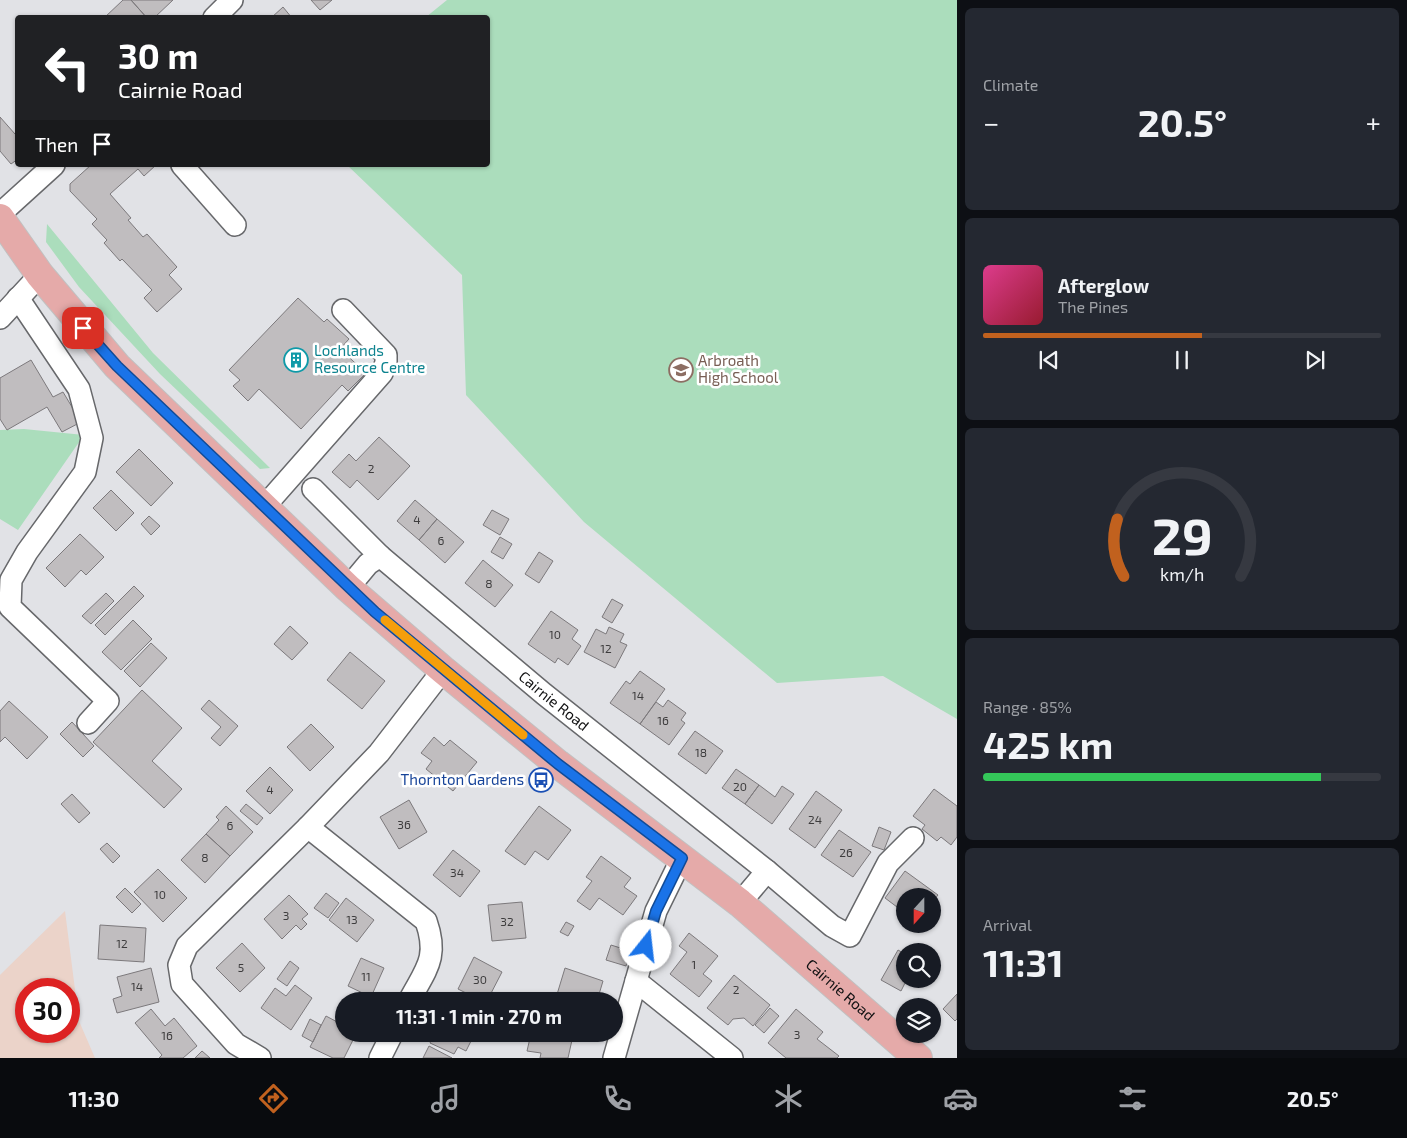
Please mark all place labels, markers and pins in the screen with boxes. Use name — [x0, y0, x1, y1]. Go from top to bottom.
pin — [62, 307, 104, 349]
place label: Lochlands Resource Centre — [314, 341, 425, 376]
building icon: Lochlands Resource Centre — [283, 347, 309, 373]
place label: Arbroath High School — [698, 351, 779, 386]
school or university icon: Arbroath High School — [668, 357, 694, 383]
bus stop icon: Thornton Gardens — [528, 767, 554, 793]
place label: Thornton Gardens — [401, 770, 524, 788]

